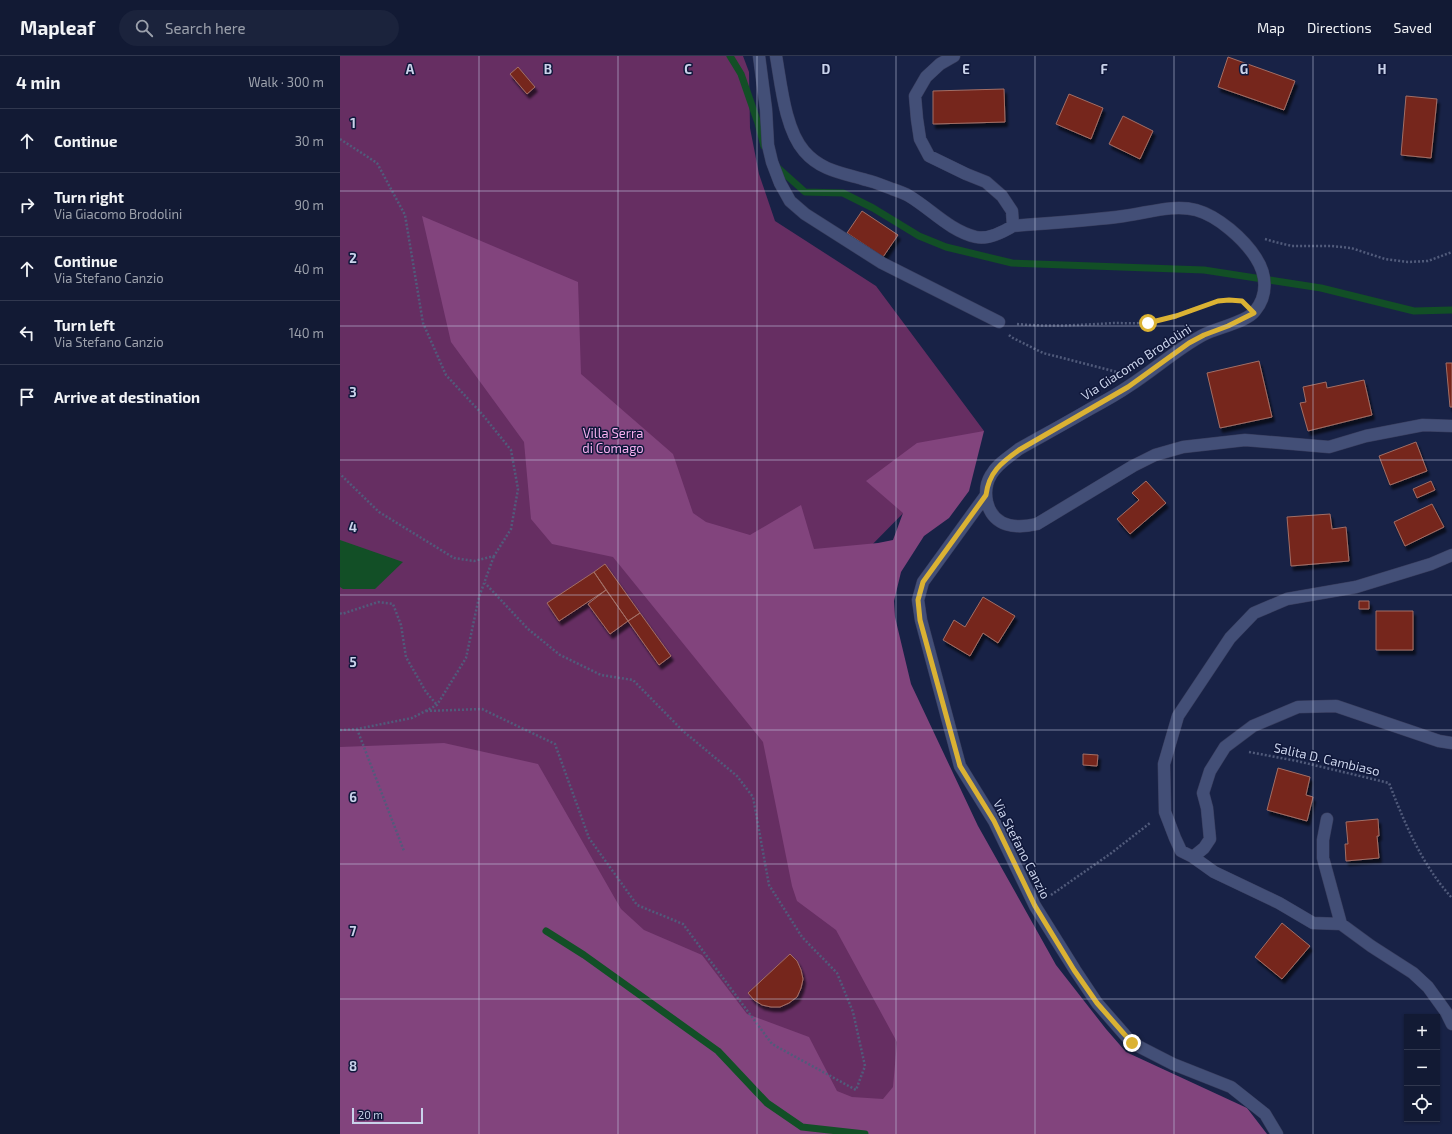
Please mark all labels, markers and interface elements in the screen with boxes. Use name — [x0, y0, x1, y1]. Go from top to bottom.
search box — [119, 10, 399, 46]
text: Mapleaf — [20, 16, 95, 39]
icon: search — [133, 17, 155, 39]
text: Search here — [165, 19, 246, 37]
text: Map — [1257, 19, 1285, 36]
text: Directions — [1307, 19, 1372, 36]
text: Saved — [1394, 19, 1432, 36]
text: A — [406, 61, 415, 77]
text: B — [544, 61, 552, 77]
text: C — [684, 61, 692, 77]
text: D — [822, 61, 831, 77]
text: E — [962, 61, 970, 77]
text: F — [1100, 61, 1108, 77]
text: G — [1240, 61, 1248, 77]
text: H — [1378, 61, 1387, 77]
text: 4 min — [16, 72, 60, 92]
text: Walk · 300 m — [248, 74, 324, 90]
text: 1 — [350, 115, 356, 131]
icon: ahead — [16, 130, 38, 152]
text: Continue — [54, 132, 117, 150]
text: 30 m — [295, 133, 324, 149]
text: Turn right — [54, 188, 124, 206]
icon: right — [16, 194, 38, 216]
text: 90 m — [294, 197, 324, 213]
text: Via Giacomo Brodolini — [54, 206, 182, 222]
text: 2 — [349, 250, 357, 266]
text: Continue — [54, 252, 117, 270]
icon: ahead — [16, 258, 38, 280]
text: 40 m — [294, 261, 324, 277]
text: Via Stefano Canzio — [54, 270, 164, 286]
route start — [1139, 314, 1157, 332]
text: Turn left — [54, 316, 115, 334]
street label: Via Giacomo Brodolini — [1078, 320, 1194, 404]
icon: left — [16, 322, 38, 344]
text: 140 m — [289, 325, 324, 341]
text: Via Stefano Canzio — [54, 334, 164, 350]
text: 3 — [349, 384, 357, 400]
icon: arrive — [16, 386, 38, 408]
text: Arrive at destination — [54, 388, 200, 406]
park label: Villa Serra di Comago — [582, 425, 644, 456]
text: 4 — [349, 519, 357, 535]
text: 5 — [349, 654, 357, 670]
street label: Salita D. Cambiaso — [1272, 739, 1382, 779]
text: 6 — [349, 789, 357, 805]
street label: Via Stefano Canzio — [990, 797, 1054, 901]
text: 7 — [350, 923, 357, 939]
map controls — [1404, 1014, 1440, 1122]
button: + — [1404, 1014, 1440, 1050]
route end — [1123, 1034, 1141, 1052]
button: − — [1404, 1050, 1440, 1086]
text: 8 — [349, 1058, 357, 1074]
button: locate — [1404, 1086, 1440, 1122]
scale bar — [352, 1106, 423, 1125]
text: 20 m — [358, 1108, 383, 1121]

